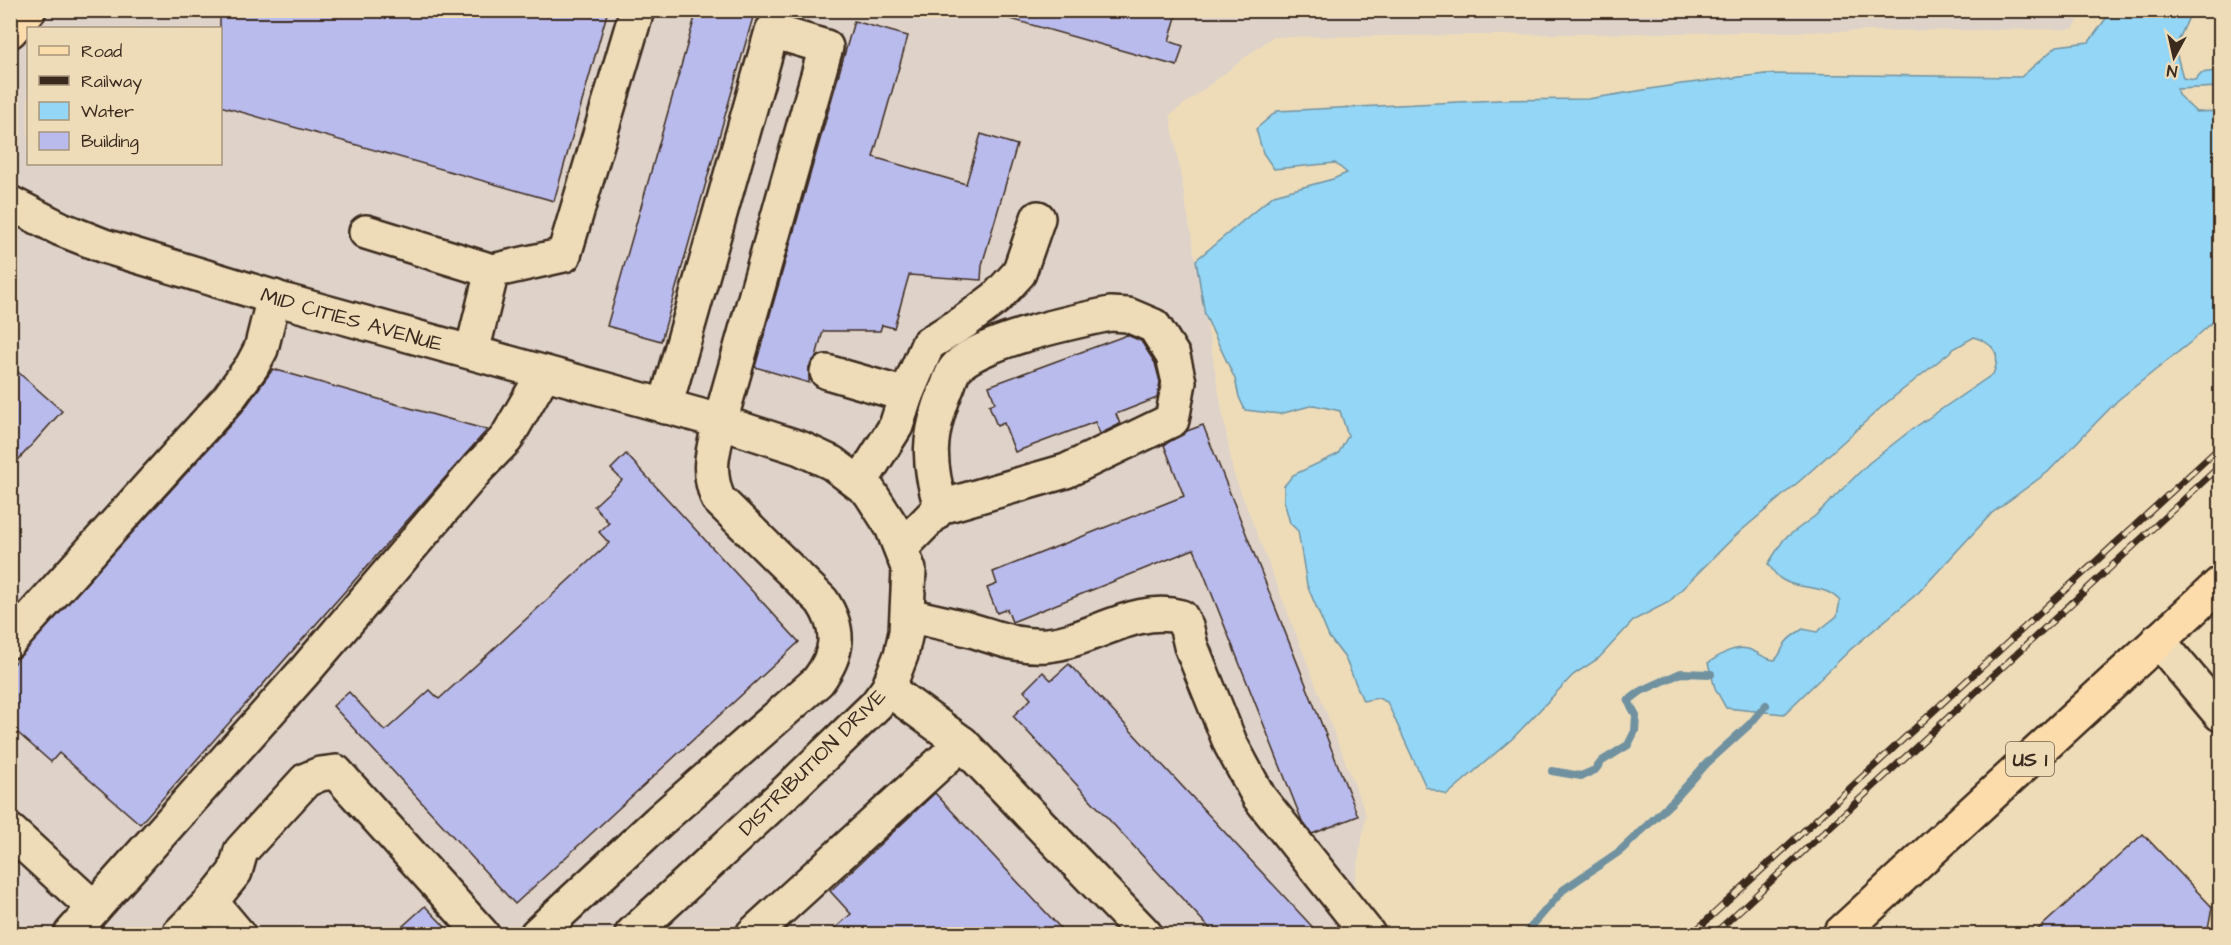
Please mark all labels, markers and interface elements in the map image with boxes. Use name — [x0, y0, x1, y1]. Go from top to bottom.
legend — [27, 27, 222, 165]
north arrow — [2144, 27, 2204, 87]
text: Road — [81, 39, 122, 64]
text: N — [2166, 59, 2179, 82]
text: Railway — [81, 69, 142, 95]
text: Water — [81, 99, 134, 124]
text: Building — [81, 129, 139, 155]
street label: MID CITIES AVENUE — [257, 280, 447, 359]
street label: DISTRIBUTION DRIVE — [732, 682, 893, 842]
road number: US 1 — [2006, 742, 2054, 776]

